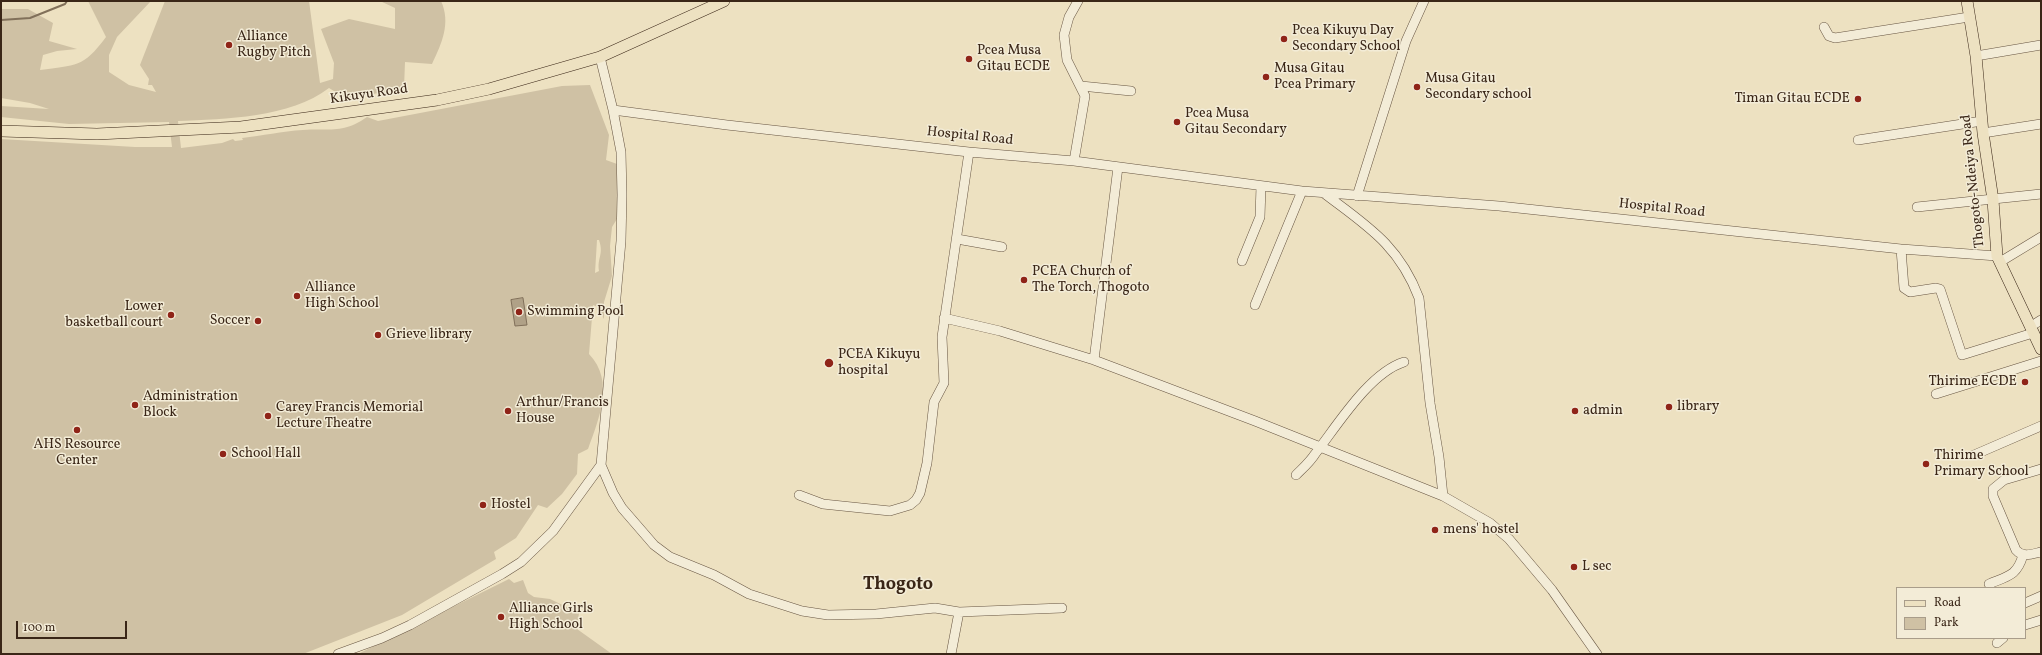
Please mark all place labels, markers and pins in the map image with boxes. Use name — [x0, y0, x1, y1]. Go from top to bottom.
place label: Pcea Kikuyu Day Secondary School — [1292, 23, 1400, 56]
place label: Alliance Rugby Pitch — [237, 29, 311, 62]
marker: Pcea Kikuyu Day Secondary School — [1279, 34, 1289, 44]
marker: Alliance Rugby Pitch — [224, 40, 234, 50]
place label: Pcea Musa Gitau ECDE — [977, 43, 1050, 76]
marker: Pcea Musa Gitau ECDE — [964, 54, 974, 64]
place label: Musa Gitau Pcea Primary — [1274, 61, 1356, 94]
place label: Musa Gitau Secondary school — [1425, 71, 1532, 104]
marker: Musa Gitau Pcea Primary — [1261, 72, 1271, 82]
marker: Musa Gitau Secondary school — [1412, 82, 1422, 92]
place label: Timan Gitau ECDE — [1735, 91, 1850, 107]
marker: Timan Gitau ECDE — [1853, 94, 1863, 104]
place label: Pcea Musa Gitau Secondary — [1185, 106, 1287, 138]
marker: Pcea Musa Gitau Secondary — [1172, 117, 1182, 127]
place label: PCEA Church of The Torch, Thogoto — [1032, 264, 1149, 296]
marker: PCEA Church of The Torch, Thogoto — [1019, 275, 1029, 285]
place label: Alliance High School — [305, 280, 379, 312]
marker: Alliance High School — [292, 291, 302, 301]
place label: Lower basketball court — [65, 299, 163, 332]
place label: Swimming Pool — [527, 304, 624, 320]
marker: Swimming Pool — [514, 307, 524, 317]
marker: Lower basketball court — [166, 310, 176, 320]
place label: Soccer — [210, 313, 250, 329]
marker: Soccer — [253, 316, 263, 326]
place label: Grieve library — [386, 327, 472, 343]
marker: Grieve library — [373, 330, 383, 340]
place label: PCEA Kikuyu hospital — [838, 347, 920, 380]
marker: PCEA Kikuyu hospital — [823, 357, 835, 369]
place label: Thirime ECDE — [1928, 374, 2017, 390]
marker: Thirime ECDE — [2020, 377, 2030, 387]
place label: Administration Block — [143, 389, 238, 422]
place label: Arthur/Francis House — [516, 395, 609, 428]
place label: library — [1677, 399, 1719, 415]
marker: Administration Block — [130, 400, 140, 410]
place label: Carey Francis Memorial Lecture Theatre — [276, 400, 423, 432]
marker: library — [1664, 402, 1674, 412]
place label: admin — [1583, 403, 1623, 419]
marker: Arthur/Francis House — [503, 406, 513, 416]
marker: admin — [1570, 406, 1580, 416]
marker: Carey Francis Memorial Lecture Theatre — [263, 411, 273, 421]
marker: AHS Resource Center — [72, 425, 82, 435]
place label: AHS Resource Center — [34, 437, 120, 470]
place label: School Hall — [231, 446, 301, 462]
place label: Thirime Primary School — [1934, 448, 2029, 480]
marker: School Hall — [218, 449, 228, 459]
marker: Thirime Primary School — [1921, 459, 1931, 469]
place label: Hostel — [491, 497, 531, 513]
marker: Hostel — [478, 500, 488, 510]
place label: mens' hostel — [1443, 522, 1519, 538]
marker: mens' hostel — [1430, 525, 1440, 535]
place label: L sec — [1582, 559, 1612, 575]
marker: L sec — [1569, 562, 1579, 572]
place label: Alliance Girls High School — [509, 601, 593, 634]
marker: Alliance Girls High School — [496, 612, 506, 622]

